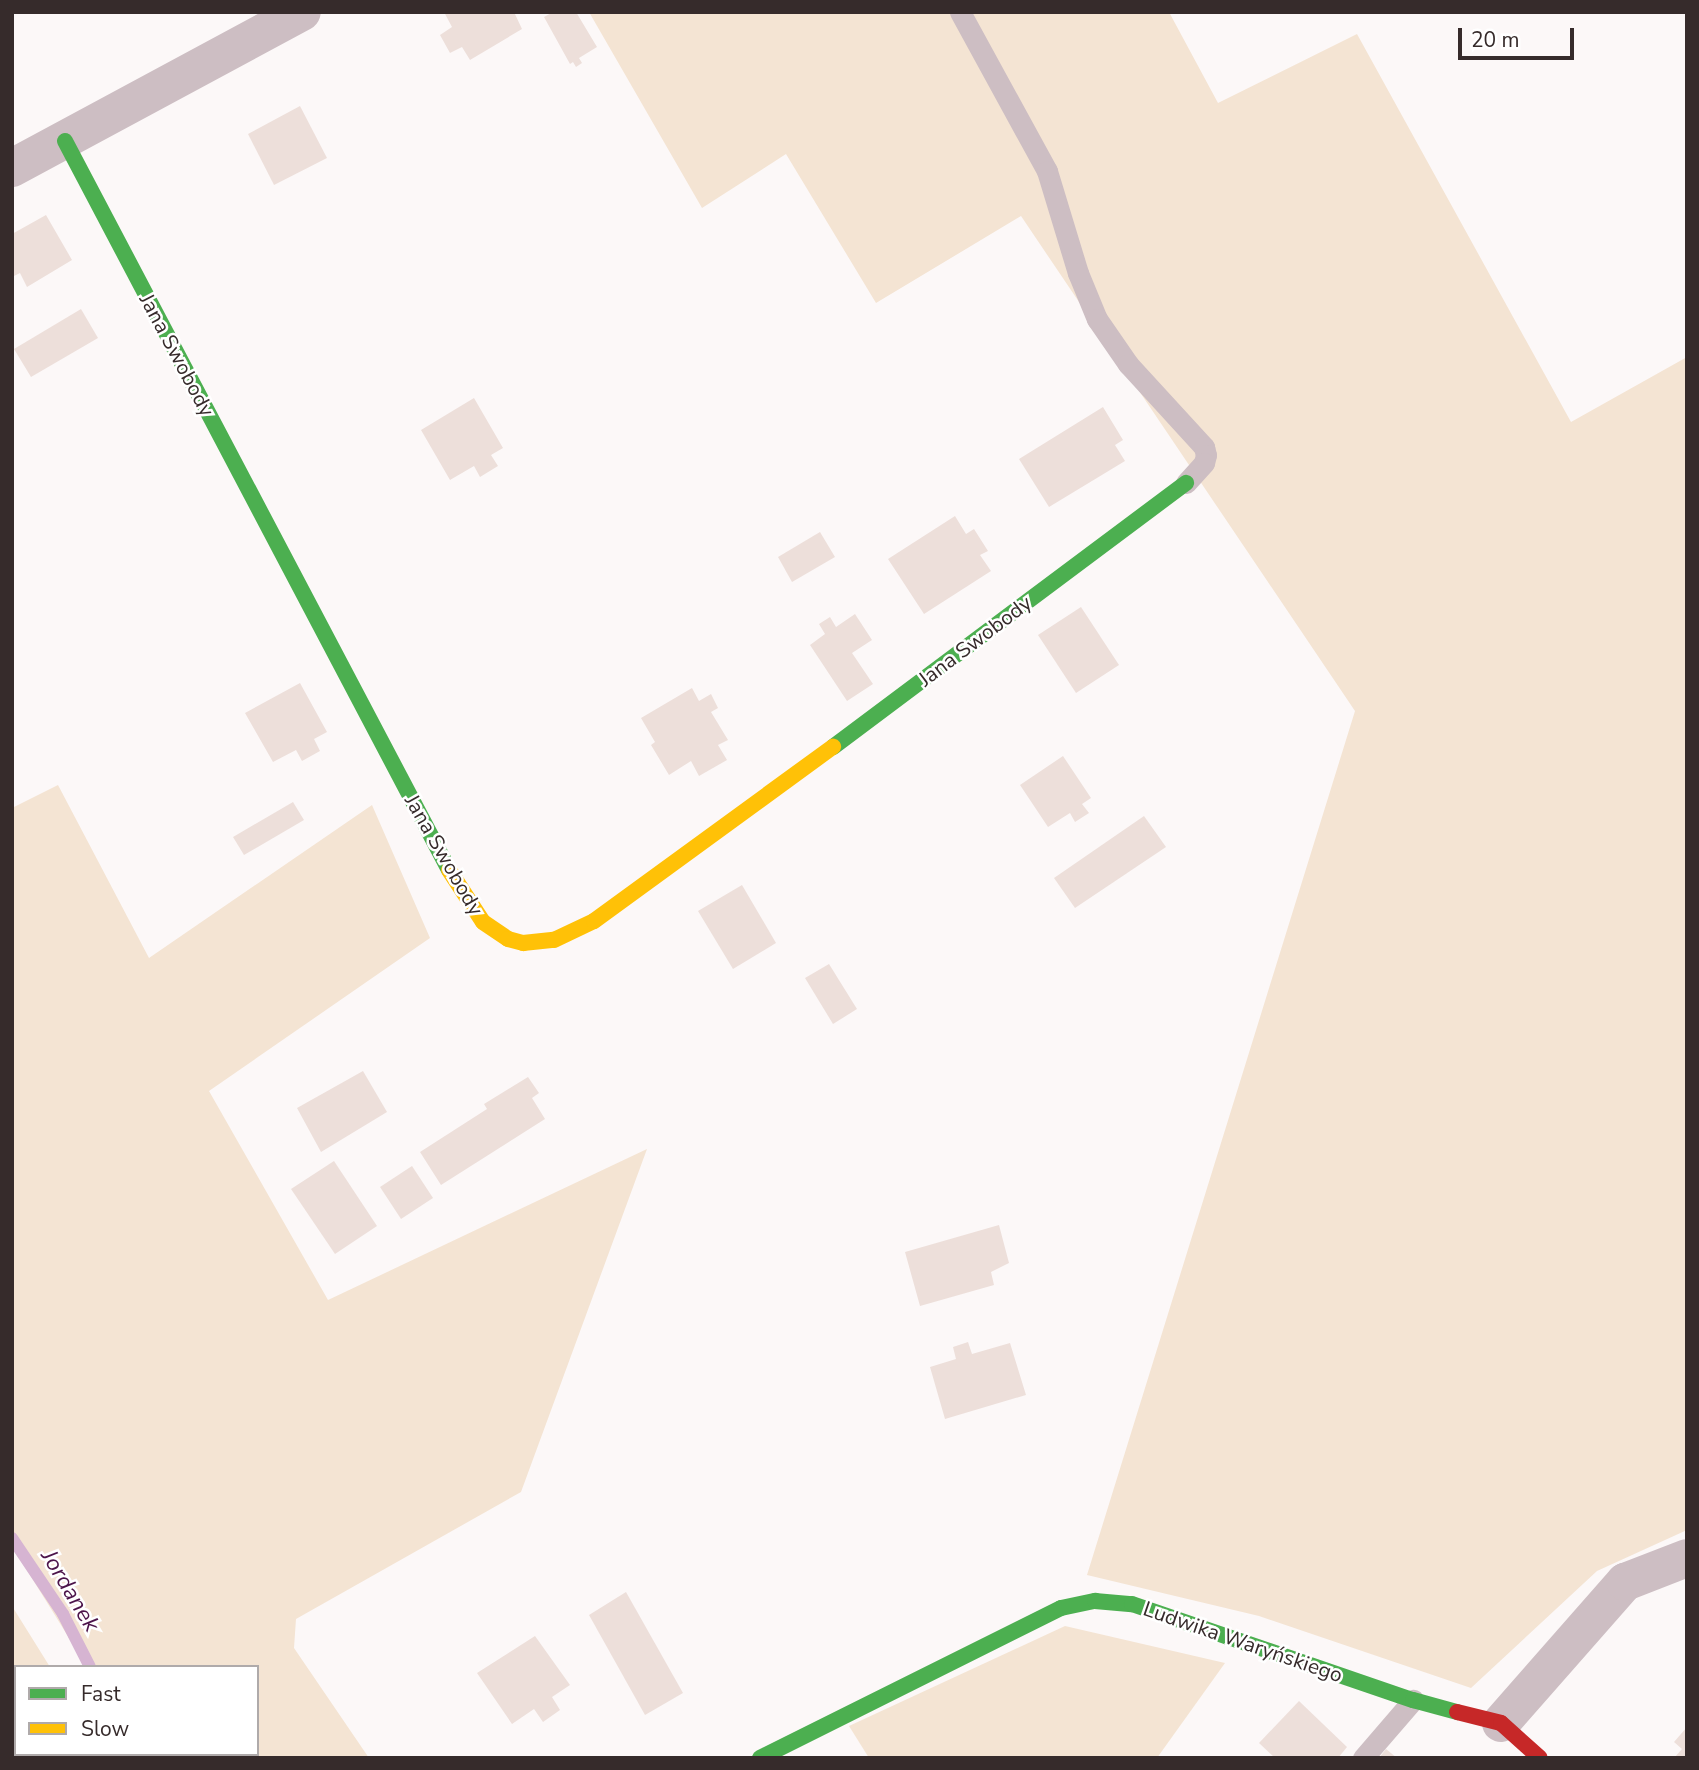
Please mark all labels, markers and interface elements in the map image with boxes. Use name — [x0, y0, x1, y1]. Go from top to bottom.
scale bar — [1461, 14, 1576, 58]
text: 20 m — [1471, 26, 1520, 54]
street label: Jana Swobody — [134, 289, 220, 421]
street label: Jana Swobody — [913, 590, 1037, 692]
street label: Jana Swobody — [399, 790, 489, 920]
water label: Jordanek — [35, 1545, 105, 1637]
street label: Ludwika Waryńskiego — [1140, 1596, 1346, 1688]
legend — [14, 1665, 259, 1756]
text: Fast — [81, 1680, 121, 1708]
text: Slow — [81, 1715, 129, 1743]

